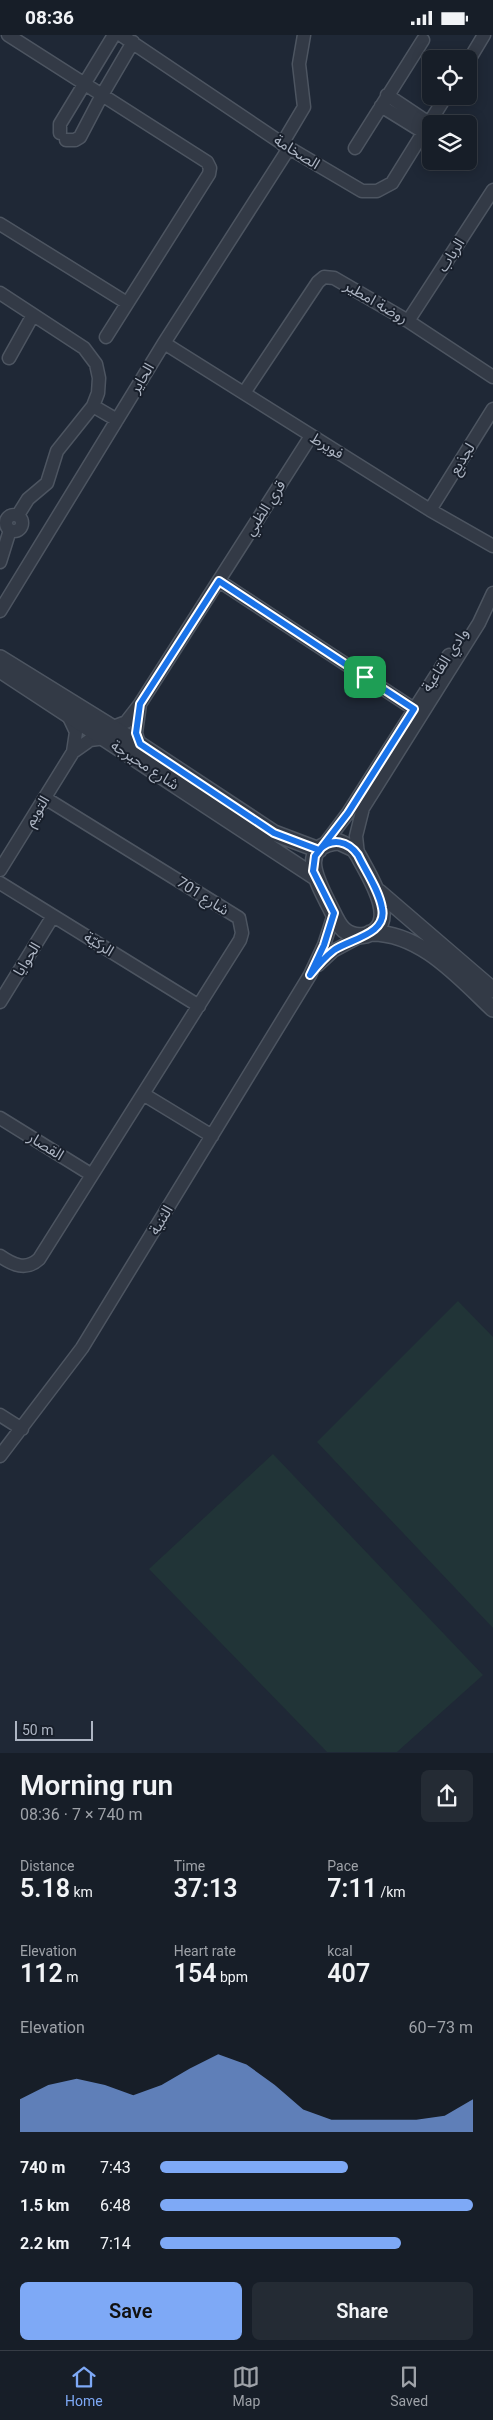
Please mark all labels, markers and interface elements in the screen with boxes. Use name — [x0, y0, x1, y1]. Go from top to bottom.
text: 08:36 — [25, 6, 74, 29]
map controls — [422, 50, 477, 170]
button: locate — [422, 50, 477, 105]
button: layers — [422, 115, 477, 170]
street label: الصخامة — [271, 131, 323, 173]
street label: الرباب — [434, 235, 468, 275]
street label: روضة امطير — [340, 276, 411, 327]
street label: الحاير — [126, 360, 158, 397]
street label: فويرط — [307, 429, 347, 463]
street label: لجذيع — [445, 440, 481, 480]
street label: قري الظبي — [241, 477, 292, 540]
street label: وادي القاعية — [418, 625, 474, 697]
pin — [344, 656, 386, 698]
icon: arrive — [351, 663, 379, 691]
street label: شارع محيرجة — [106, 736, 183, 796]
street label: التويم — [21, 792, 55, 831]
street label: شارع 701 — [172, 873, 233, 922]
street label: الركيّة — [81, 928, 117, 960]
street label: الحوايا — [10, 939, 44, 979]
street label: القصار — [24, 1128, 67, 1164]
street label: الثنية — [145, 1202, 177, 1238]
scale bar — [15, 1717, 92, 1741]
text: 50 m — [22, 1722, 54, 1738]
text: Morning run — [20, 1769, 173, 1802]
button: share — [421, 1770, 473, 1822]
text: 08:36 · 7 × 740 m — [20, 1805, 142, 1824]
text: Distance — [20, 1858, 75, 1874]
text: Time — [174, 1858, 205, 1874]
text: Pace — [327, 1858, 358, 1874]
text: 5.18 — [20, 1874, 70, 1903]
text: 37:13 — [174, 1874, 238, 1903]
text: 7:11 — [327, 1874, 377, 1903]
text: km — [70, 1884, 93, 1900]
text: /km — [377, 1884, 406, 1900]
text: Elevation — [20, 1943, 77, 1959]
text: Heart rate — [174, 1943, 236, 1959]
text: kcal — [327, 1943, 353, 1959]
text: 112 — [20, 1959, 63, 1988]
text: 154 — [174, 1959, 217, 1988]
text: 407 — [327, 1959, 370, 1988]
text: m — [63, 1969, 79, 1985]
text: bpm — [217, 1969, 248, 1985]
text: Elevation — [20, 2018, 85, 2037]
text: 60–73 m — [409, 2018, 473, 2037]
text: 740 m — [20, 2158, 65, 2177]
text: 7:43 — [100, 2158, 131, 2177]
text: 1.5 km — [20, 2196, 69, 2215]
text: 6:48 — [100, 2196, 131, 2215]
text: 2.2 km — [20, 2234, 69, 2253]
text: 7:14 — [100, 2234, 131, 2253]
button: Save — [20, 2282, 242, 2340]
button: Share — [252, 2282, 473, 2340]
tab: Home — [65, 2363, 103, 2409]
tab: Map — [232, 2363, 260, 2409]
tab: Saved — [390, 2363, 428, 2409]

